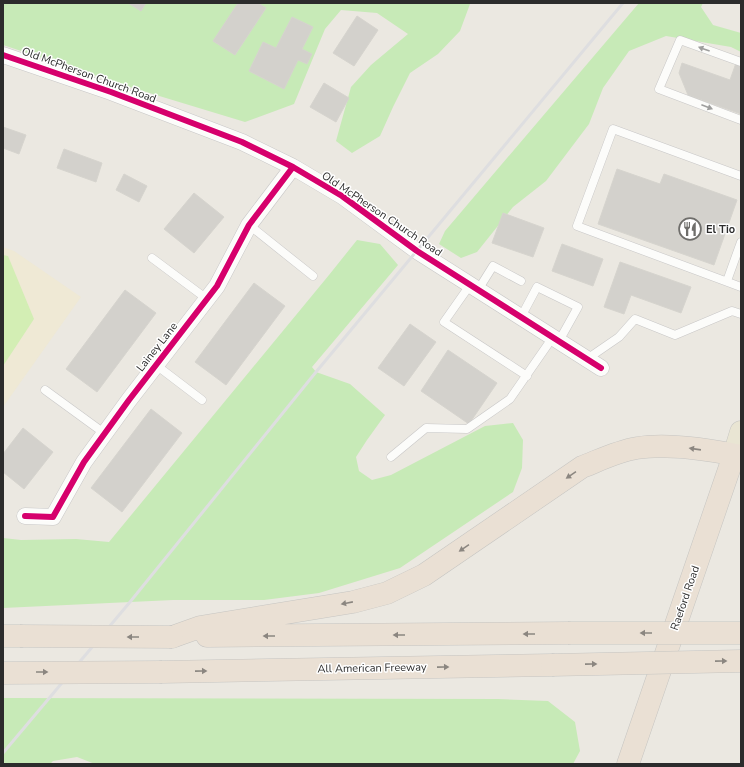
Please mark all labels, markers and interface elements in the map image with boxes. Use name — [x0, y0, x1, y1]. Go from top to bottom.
street label: Old McPherson Church Road — [20, 44, 158, 106]
one-way arrow — [698, 45, 710, 51]
one-way arrow — [701, 104, 713, 110]
street label: Old McPherson Church Road — [319, 168, 445, 260]
restaurant icon: El Tio — [677, 216, 703, 242]
place label: El Tio — [706, 222, 735, 237]
street label: Lainey Lane — [133, 319, 181, 375]
one-way arrow — [689, 446, 701, 452]
one-way arrow — [566, 471, 576, 479]
one-way arrow — [458, 544, 469, 552]
street label: Raeford Road — [667, 564, 703, 632]
one-way arrow — [341, 600, 353, 606]
one-way arrow — [639, 630, 652, 636]
one-way arrow — [522, 631, 535, 637]
one-way arrow — [392, 632, 405, 638]
one-way arrow — [262, 633, 275, 639]
one-way arrow — [126, 634, 139, 640]
one-way arrow — [715, 658, 727, 665]
street label: All American Freeway — [317, 660, 427, 676]
one-way arrow — [585, 661, 598, 667]
one-way arrow — [437, 664, 450, 670]
one-way arrow — [195, 668, 208, 674]
one-way arrow — [36, 669, 48, 676]

